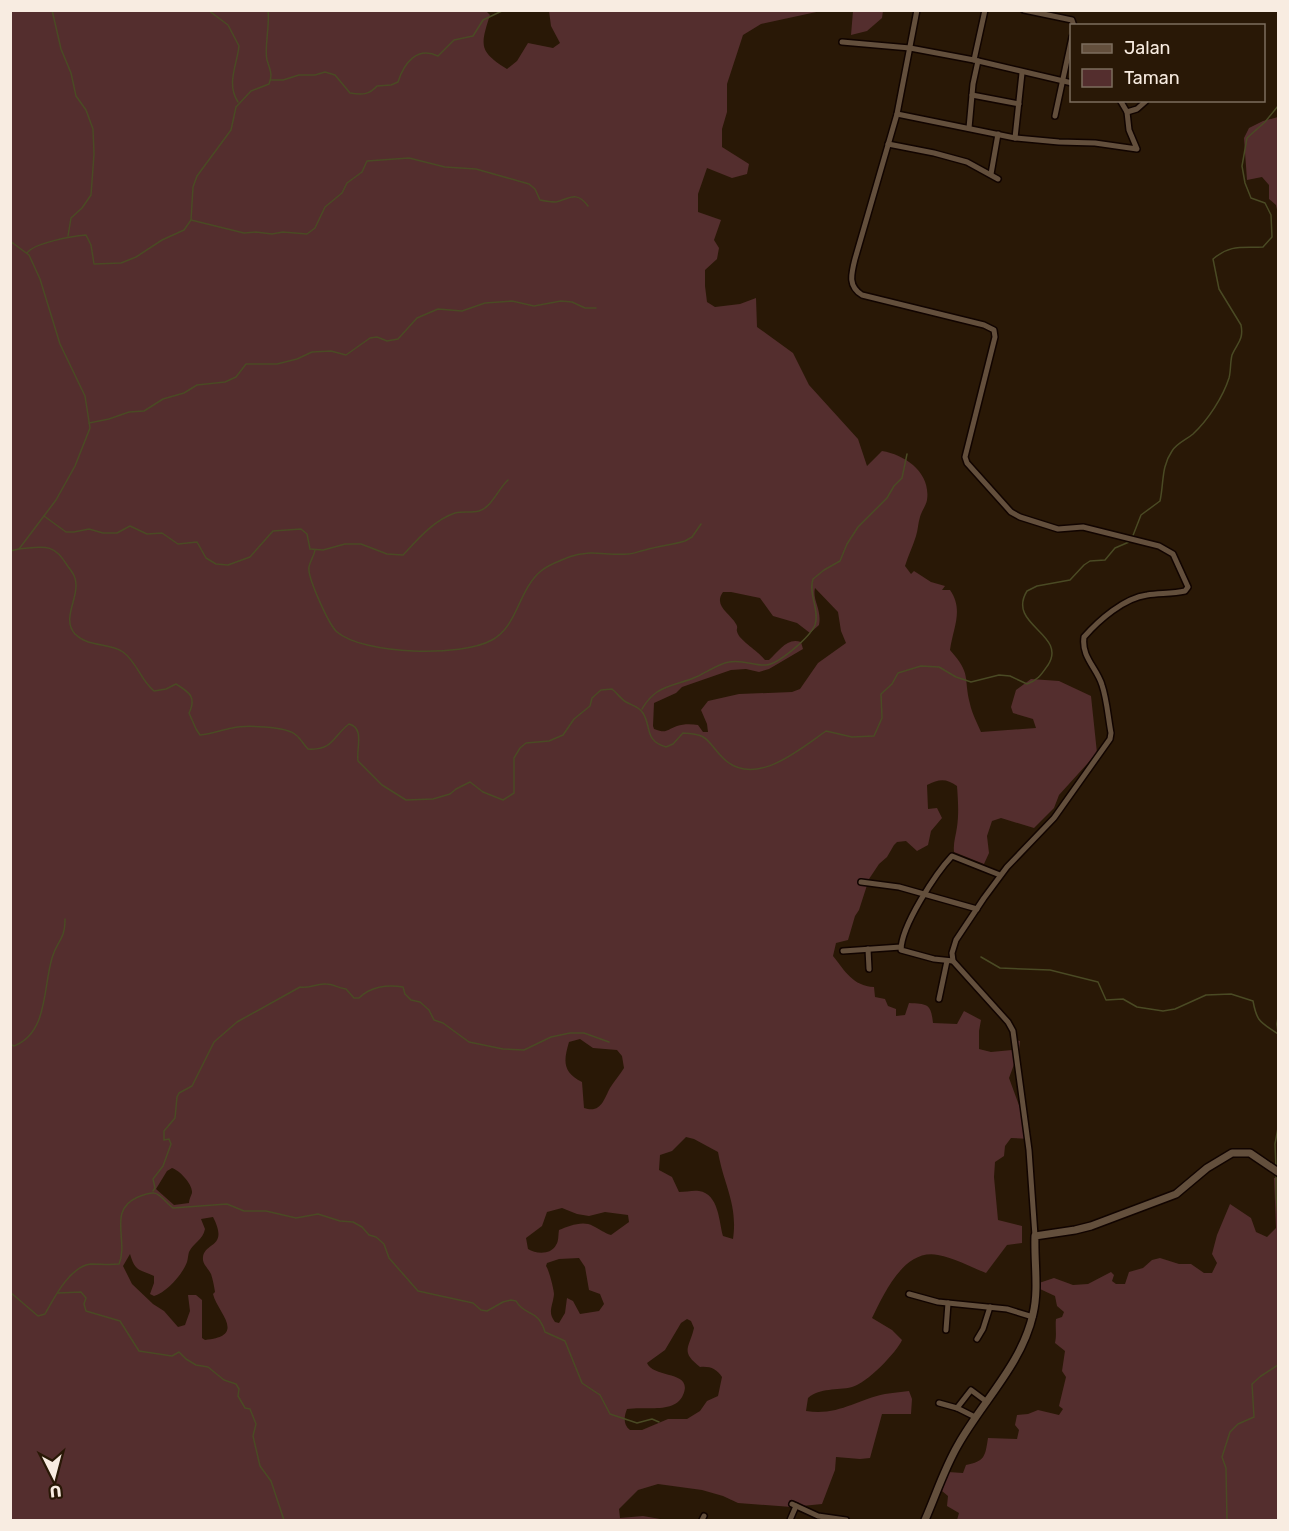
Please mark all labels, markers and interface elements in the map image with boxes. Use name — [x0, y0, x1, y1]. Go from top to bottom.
legend — [1070, 24, 1265, 102]
text: Jalan — [1124, 37, 1171, 59]
text: Taman — [1124, 67, 1180, 89]
north arrow — [24, 1447, 84, 1507]
text: U — [49, 1481, 62, 1501]

